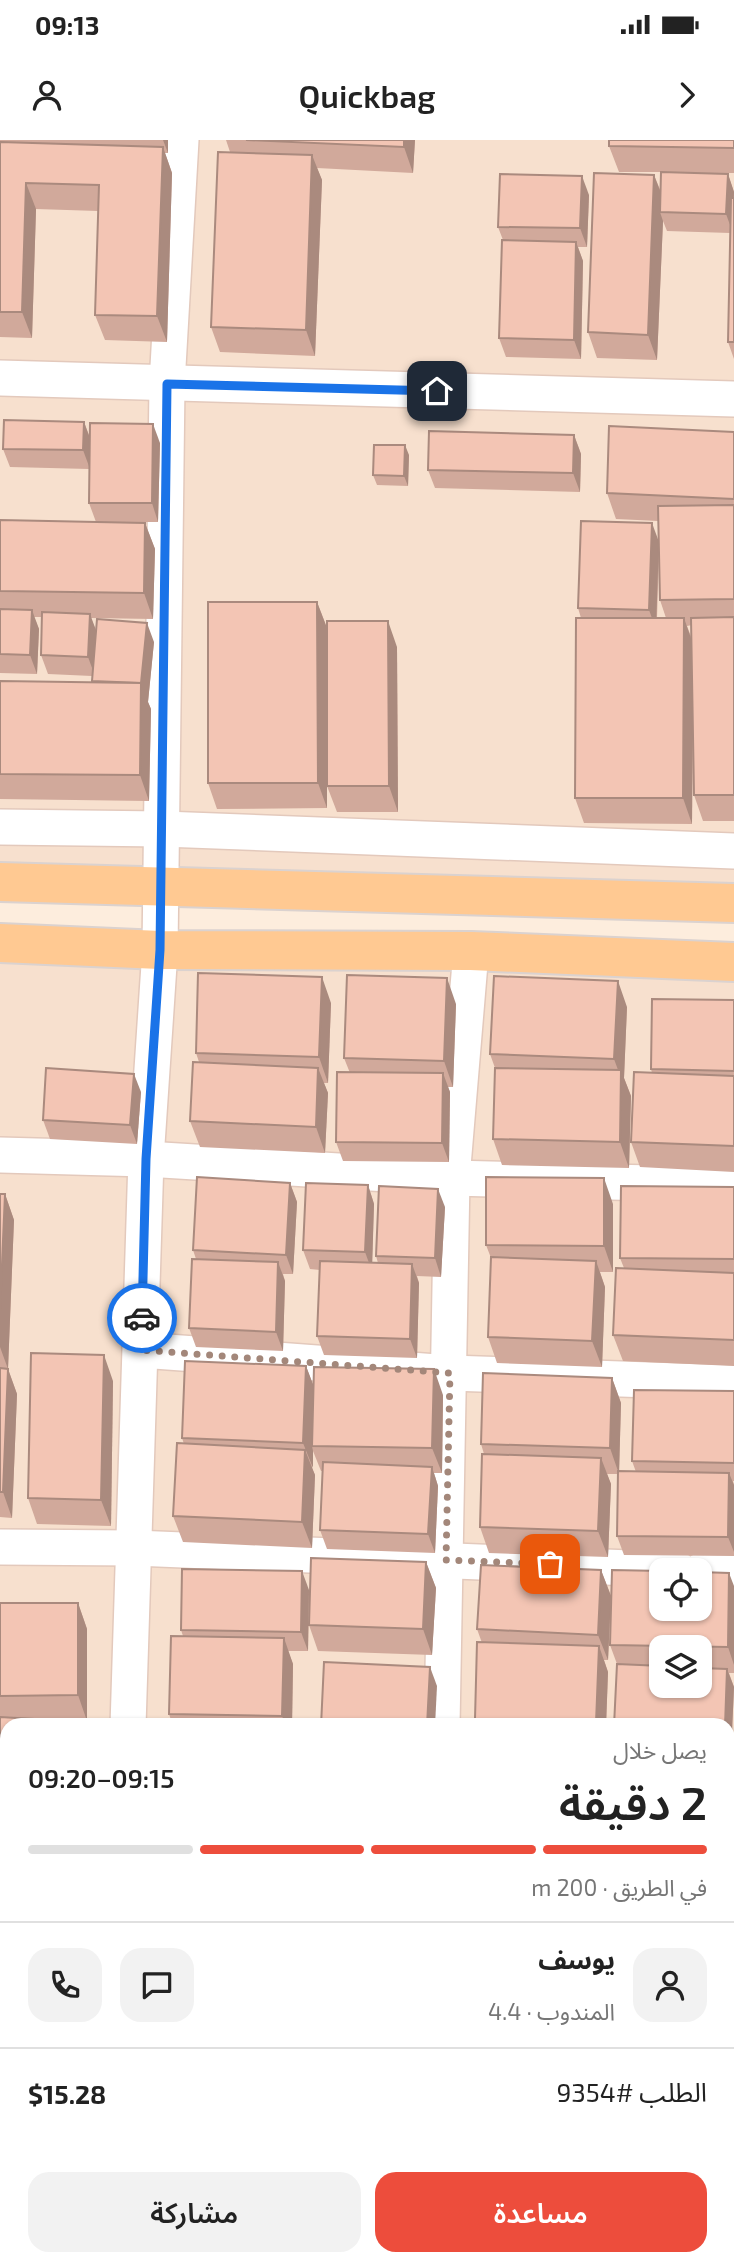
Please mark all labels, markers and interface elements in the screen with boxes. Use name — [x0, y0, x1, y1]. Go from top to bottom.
text: 09:13 — [35, 9, 99, 40]
icon: person — [28, 76, 66, 114]
text: Quickbag — [299, 76, 436, 114]
icon: forward — [668, 76, 706, 114]
pin — [407, 361, 467, 421]
icon: home — [418, 372, 456, 410]
courier — [107, 1283, 177, 1353]
icon: car — [123, 1299, 161, 1337]
pin — [520, 1534, 580, 1594]
icon: bag — [531, 1545, 569, 1583]
map controls — [649, 1558, 712, 1698]
button: locate — [649, 1558, 712, 1621]
button: layers — [649, 1635, 712, 1698]
text: يصل خلال — [613, 1736, 707, 1764]
text: 09:15–09:20 — [28, 1762, 174, 1793]
text: 2 دقيقة — [559, 1774, 707, 1829]
text: في الطريق · 200 m — [531, 1873, 707, 1901]
text: يوسف — [538, 1943, 615, 1974]
button: phone — [28, 1948, 102, 2022]
button: chat — [120, 1948, 194, 2022]
button: person — [633, 1948, 707, 2022]
text: المندوب · 4.4 — [488, 1997, 615, 2025]
text: الطلب #9354 — [557, 2076, 707, 2107]
text: $15.28 — [28, 2078, 106, 2109]
button: مشاركة — [28, 2172, 361, 2252]
button: مساعدة — [375, 2172, 707, 2252]

